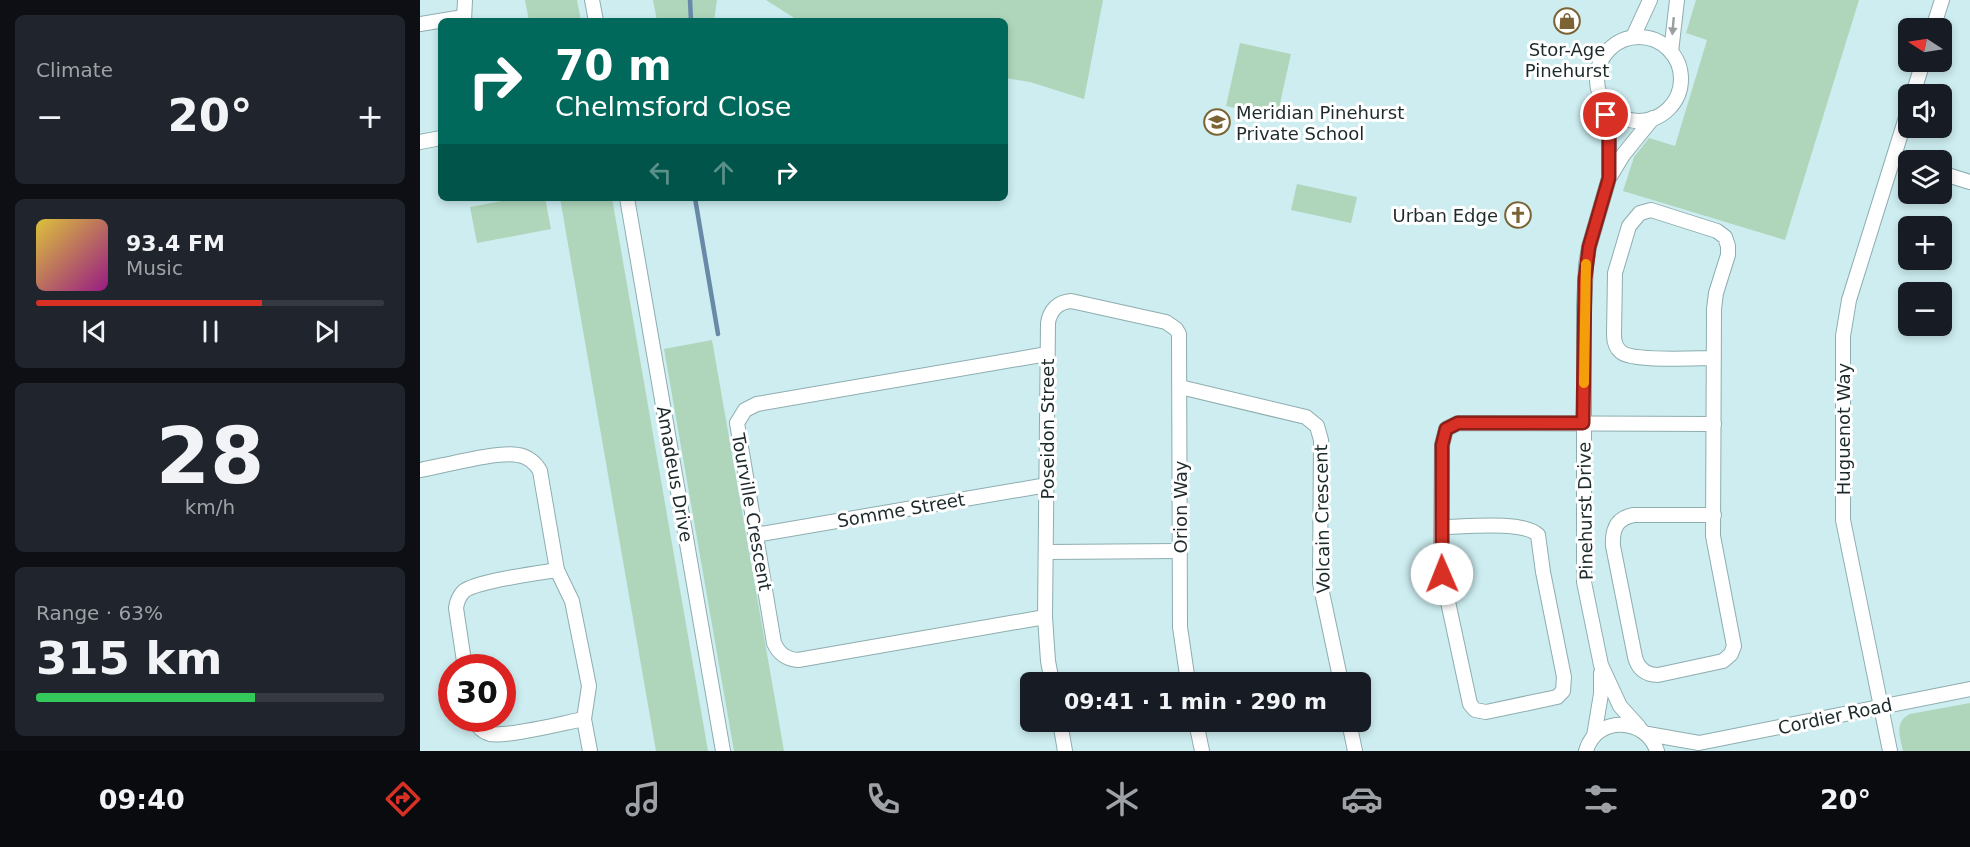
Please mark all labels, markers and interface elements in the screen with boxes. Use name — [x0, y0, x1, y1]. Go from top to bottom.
shop icon: Stor-Age Pinehurst — [1552, 6, 1582, 36]
one-way arrow — [1668, 16, 1678, 35]
north arrow — [1898, 18, 1952, 72]
map controls — [1898, 18, 1952, 336]
place label: Stor-Age Pinehurst — [1525, 39, 1609, 81]
text: 70 m — [555, 41, 672, 90]
icon: right — [456, 42, 534, 120]
text: Climate — [36, 58, 113, 82]
button: sound — [1898, 84, 1952, 138]
text: 20° — [167, 89, 253, 142]
pin — [1580, 89, 1631, 140]
text: Chelmsford Close — [555, 91, 791, 122]
text: − — [36, 97, 64, 136]
text: + — [356, 97, 384, 136]
icon: arrive — [1589, 98, 1622, 131]
place label: Meridian Pinehurst Private School — [1236, 102, 1404, 144]
school or university icon: Meridian Pinehurst Private School — [1202, 107, 1232, 137]
button: layers — [1898, 150, 1952, 204]
icon: left — [644, 156, 677, 189]
icon: ahead — [707, 156, 740, 189]
icon: right — [770, 156, 803, 189]
church icon: Urban Edge — [1503, 200, 1533, 230]
place label: Urban Edge — [1393, 205, 1498, 226]
button: + — [1898, 216, 1952, 270]
text: 93.4 FM — [126, 231, 225, 256]
text: Music — [126, 256, 183, 280]
button: − — [1898, 282, 1952, 336]
icon: previous — [78, 315, 111, 348]
icon: pause — [194, 315, 227, 348]
icon: next — [310, 315, 343, 348]
street label: Poseidon Street — [1037, 359, 1058, 499]
street label: Huguenot Way — [1833, 362, 1854, 495]
street label: Amadeus Drive — [653, 404, 697, 544]
text: 28 — [156, 411, 264, 501]
street label: Tourville Crescent — [728, 431, 776, 592]
street label: Pinehurst Drive — [1573, 442, 1597, 580]
street label: Volcain Crescent — [1310, 444, 1334, 594]
street label: Orion Way — [1170, 460, 1191, 554]
street label: Somme Street — [836, 488, 966, 532]
text: km/h — [185, 495, 235, 519]
position arrow — [1410, 542, 1474, 606]
text: Range · 63% — [36, 601, 163, 625]
text: 315 km — [36, 632, 222, 685]
speed limit sign: 30 — [438, 654, 516, 732]
text: 09:41 · 1 min · 290 m — [1064, 689, 1327, 714]
street label: Cordier Road — [1776, 694, 1894, 738]
icon: directions — [382, 778, 424, 820]
icon: music — [622, 778, 664, 820]
icon: phone — [862, 778, 904, 820]
icon: climate — [1101, 778, 1143, 820]
icon: car — [1341, 778, 1383, 820]
icon: filters — [1580, 778, 1622, 820]
text: 09:40 — [99, 784, 185, 815]
text: 20° — [1820, 784, 1871, 815]

